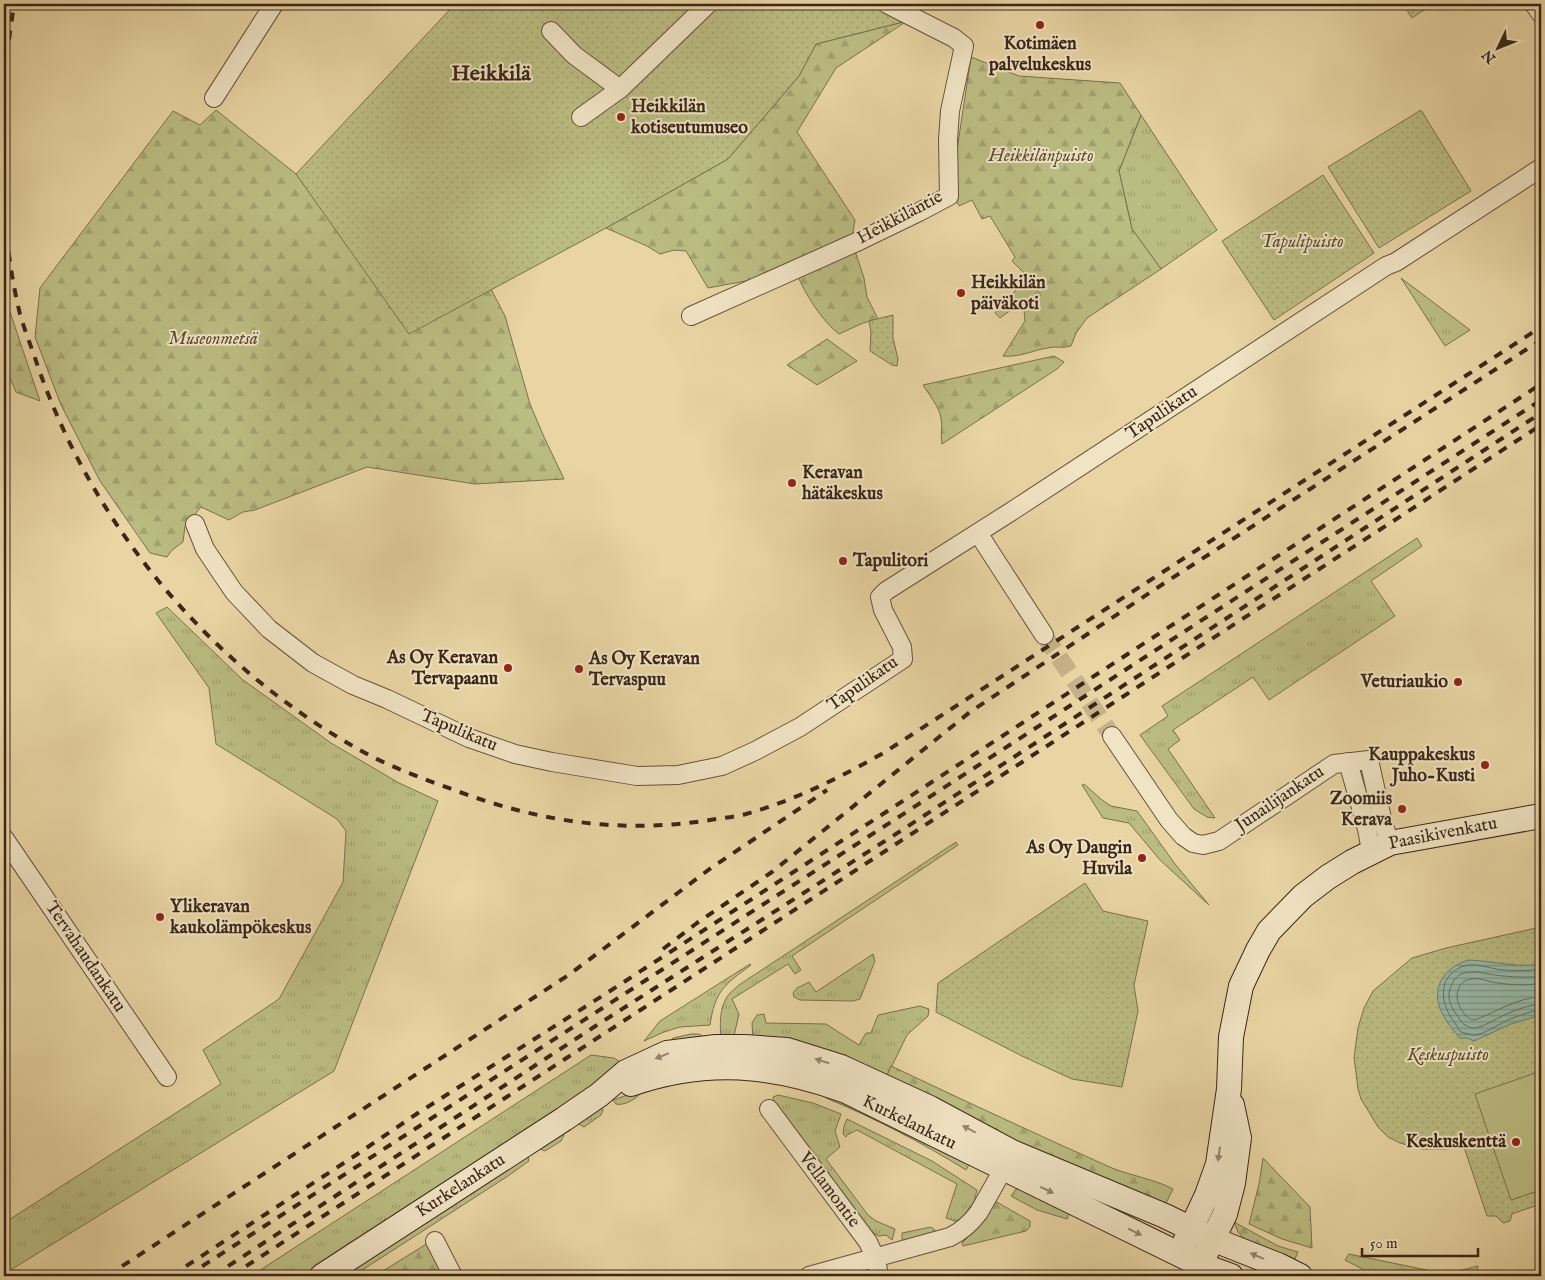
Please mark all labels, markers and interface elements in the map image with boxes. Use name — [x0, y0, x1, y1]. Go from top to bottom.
marker: Kotimäen palvelukeskus — [1034, 19, 1046, 31]
north arrow — [1472, 22, 1522, 72]
place label: Kotimäen palvelukeskus — [988, 33, 1092, 77]
text: N — [1479, 46, 1501, 67]
district label: Heikkilä — [451, 60, 531, 88]
place label: Heikkilän kotiseutumuseo — [630, 96, 748, 140]
marker: Heikkilän kotiseutumuseo — [615, 111, 627, 123]
park label: Heikkilänpuisto — [988, 145, 1093, 168]
street label: Heikkiläntie — [853, 186, 947, 250]
park label: Tapulipuisto — [1260, 231, 1344, 254]
place label: Heikkilän päiväkoti — [970, 272, 1046, 316]
marker: Heikkilän päiväkoti — [955, 287, 967, 299]
park label: Museonmetsä — [168, 328, 259, 351]
street label: Tapulikatu — [1122, 381, 1202, 445]
place label: Keravan hätäkeskus — [801, 462, 883, 506]
marker: Keravan hätäkeskus — [786, 477, 798, 489]
place label: Tapulitori — [852, 550, 929, 573]
marker: Tapulitori — [837, 555, 849, 567]
place label: As Oy Keravan Tervapaanu — [386, 647, 499, 691]
place label: As Oy Keravan Tervaspuu — [588, 648, 700, 692]
street label: Tapulikatu — [823, 651, 903, 717]
marker: As Oy Keravan Tervapaanu — [502, 662, 514, 674]
marker: As Oy Keravan Tervaspuu — [573, 663, 585, 675]
place label: Veturiaukio — [1360, 671, 1448, 694]
marker: Veturiaukio — [1452, 676, 1464, 688]
street label: Tapulikatu — [417, 705, 501, 757]
place label: Kauppakeskus Juho-Kusti — [1368, 744, 1476, 788]
marker: Kauppakeskus Juho-Kusti — [1479, 759, 1491, 771]
street label: Junailijankatu — [1229, 761, 1329, 838]
place label: Zoomiis Kerava — [1330, 788, 1393, 832]
marker: Zoomiis Kerava — [1396, 803, 1408, 815]
street label: Paasikivenkatu — [1387, 812, 1499, 856]
place label: As Oy Daugin Huvila — [1025, 837, 1133, 881]
marker: As Oy Daugin Huvila — [1136, 852, 1148, 864]
place label: Ylikeravan kaukolämpökeskus — [169, 896, 312, 940]
street label: Tervahaudankatu — [39, 897, 131, 1017]
marker: Ylikeravan kaukolämpökeskus — [154, 911, 166, 923]
park label: Keskuspuisto — [1406, 1044, 1489, 1067]
one-way arrow — [654, 1052, 669, 1060]
one-way arrow — [814, 1056, 829, 1064]
street label: Kurkelankatu — [858, 1090, 960, 1156]
one-way arrow — [962, 1125, 977, 1133]
place label: Keskuskenttä — [1406, 1131, 1507, 1154]
marker: Keskuskenttä — [1510, 1136, 1522, 1148]
one-way arrow — [1215, 1146, 1223, 1162]
street label: Vellamontie — [792, 1147, 865, 1232]
street label: Kurkelankatu — [412, 1149, 510, 1223]
one-way arrow — [1040, 1186, 1054, 1194]
scale bar — [1362, 1225, 1479, 1257]
one-way arrow — [1127, 1228, 1142, 1237]
text: 50 m — [1370, 1234, 1398, 1253]
one-way arrow — [1250, 1252, 1264, 1260]

